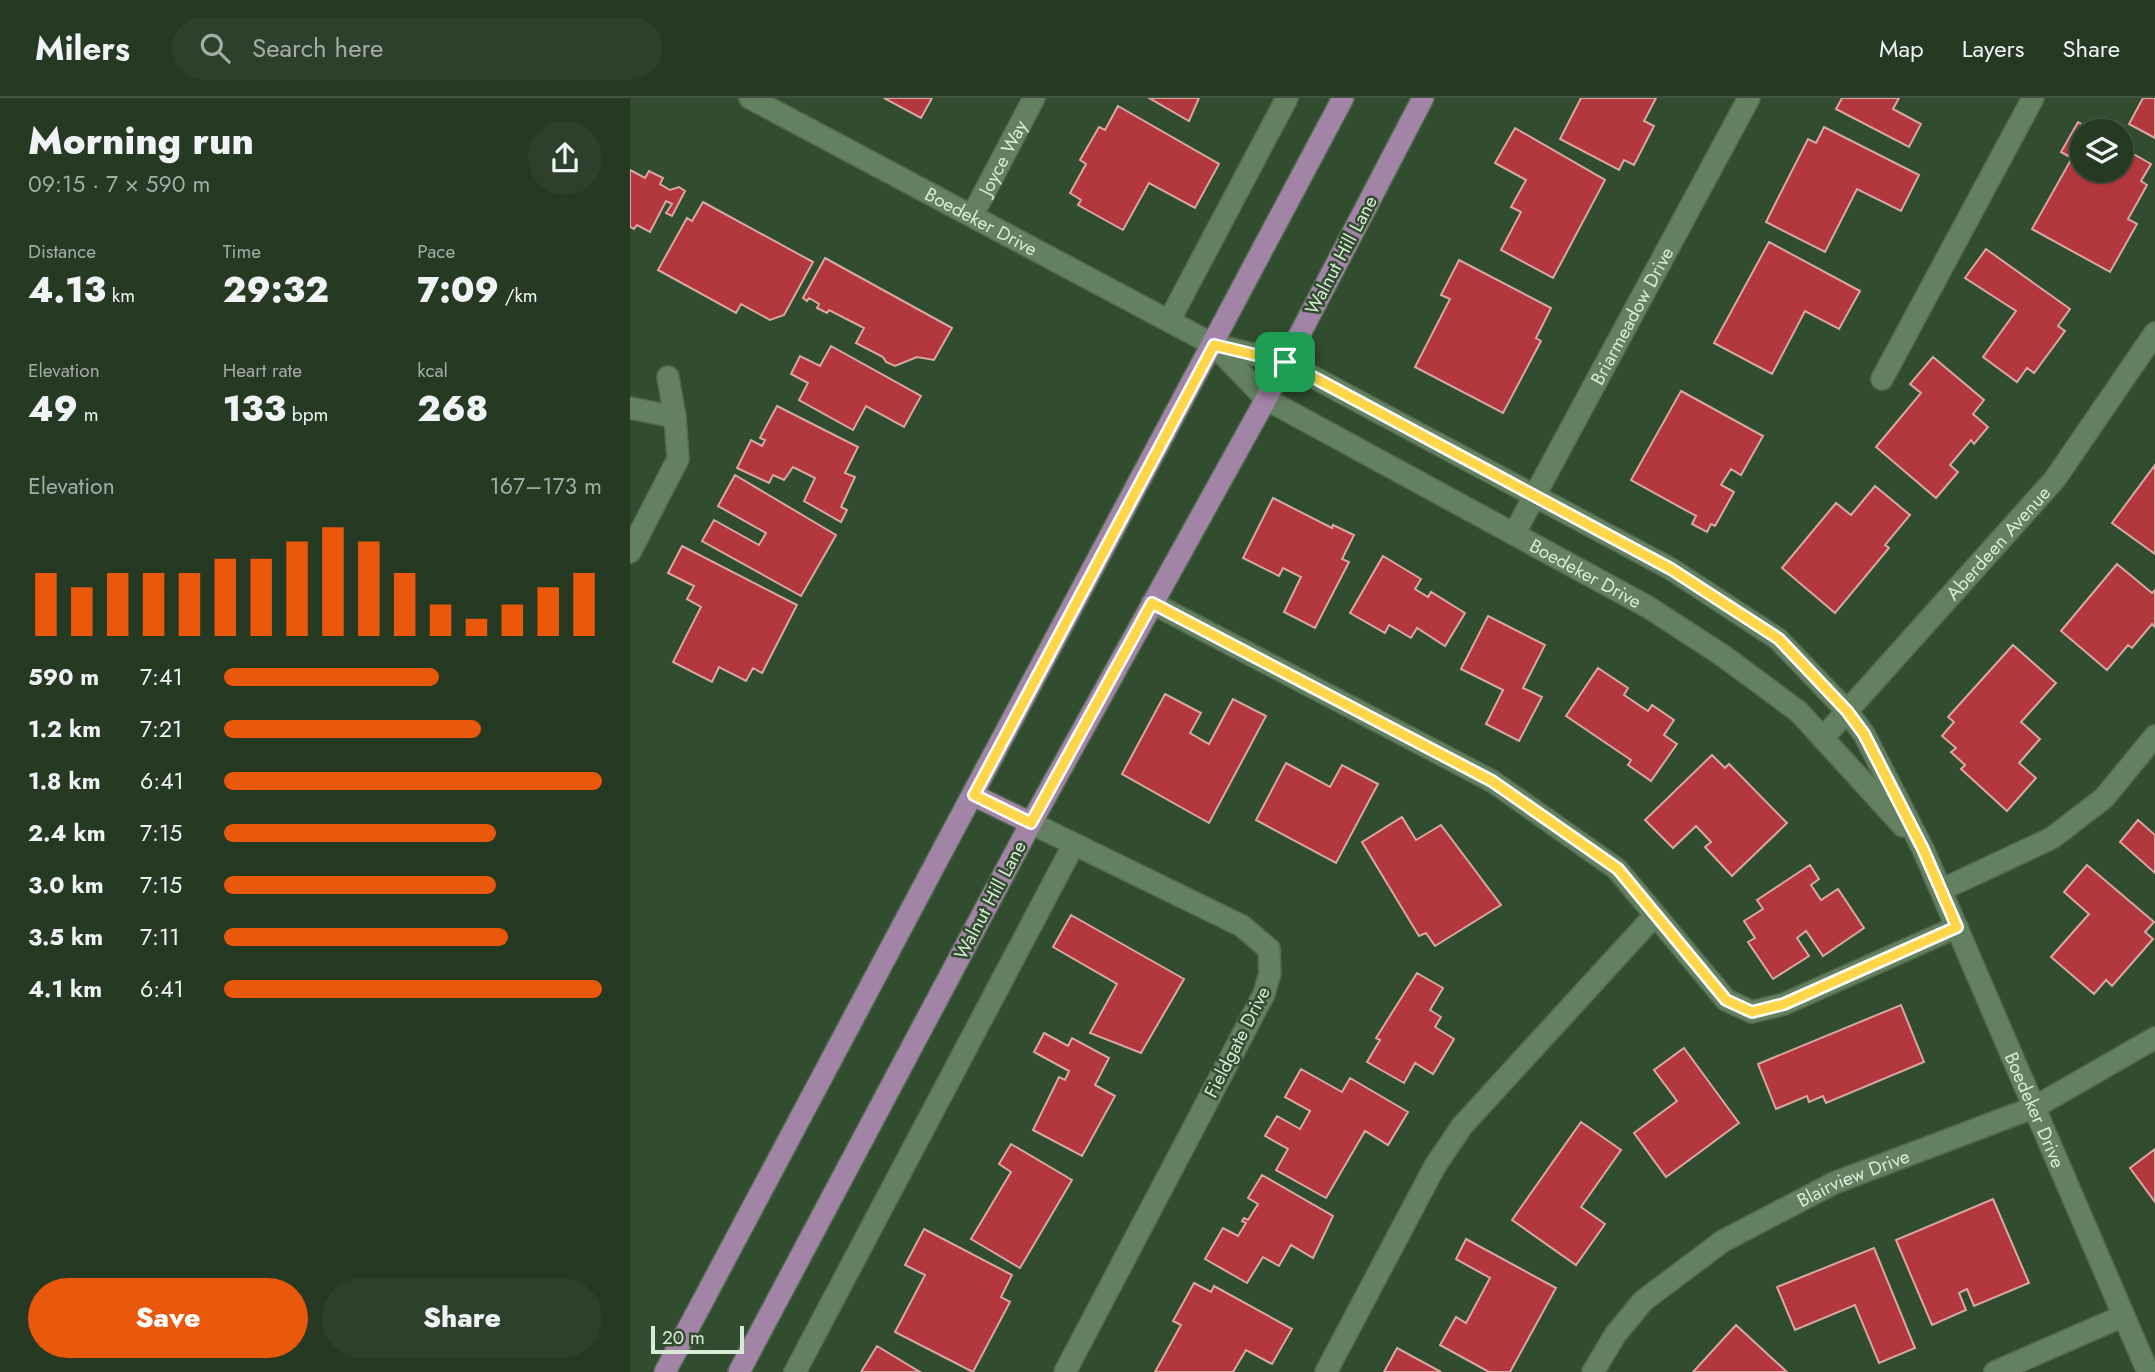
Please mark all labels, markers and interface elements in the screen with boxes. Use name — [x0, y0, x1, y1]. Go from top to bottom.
search box — [172, 17, 662, 80]
text: Milers — [35, 25, 130, 72]
icon: search — [196, 29, 234, 67]
text: Search here — [252, 29, 383, 67]
text: Map — [1879, 31, 1924, 66]
text: Layers — [1962, 31, 2024, 66]
text: Share — [2062, 31, 2120, 66]
text: Morning run — [28, 113, 254, 168]
street label: Joyce Way — [970, 115, 1034, 203]
map controls — [2070, 119, 2133, 182]
button: layers — [2070, 119, 2133, 182]
button: share — [528, 121, 602, 195]
text: 09:15 · 7 × 590 m — [28, 167, 210, 201]
street label: Boedeker Drive — [920, 180, 1042, 262]
street label: Walnut Hill Lane — [1298, 191, 1384, 319]
text: Distance — [28, 238, 96, 265]
text: Time — [223, 238, 261, 265]
text: Pace — [417, 238, 455, 265]
street label: Briarmeadow Drive — [1583, 242, 1680, 390]
text: 4.13 — [28, 265, 106, 315]
text: 29:32 — [223, 265, 329, 315]
text: 7:09 — [417, 265, 499, 315]
text: km — [106, 282, 135, 309]
text: /km — [499, 282, 538, 309]
pin — [1255, 332, 1315, 392]
icon: arrive — [1266, 343, 1304, 381]
text: Elevation — [28, 357, 100, 384]
text: Heart rate — [223, 357, 302, 384]
text: kcal — [417, 357, 448, 384]
text: 49 — [28, 384, 78, 434]
text: 133 — [223, 384, 286, 434]
text: 268 — [417, 384, 488, 434]
text: m — [78, 401, 99, 428]
text: bpm — [286, 401, 328, 428]
text: Elevation — [28, 469, 115, 503]
text: 167–173 m — [489, 469, 602, 503]
street label: Aberdeen Avenue — [1939, 480, 2056, 606]
street label: Boedeker Drive — [1525, 532, 1647, 615]
text: 590 m — [28, 660, 99, 694]
text: 7:41 — [140, 660, 183, 694]
text: 1.2 km — [28, 712, 101, 746]
text: 7:21 — [140, 712, 182, 746]
text: 1.8 km — [28, 764, 101, 798]
text: 6:41 — [140, 764, 184, 798]
text: 2.4 km — [28, 816, 106, 850]
text: 7:15 — [140, 816, 182, 850]
street label: Walnut Hill Lane — [947, 836, 1033, 964]
text: 3.0 km — [28, 868, 104, 902]
text: 7:15 — [140, 868, 182, 902]
text: 3.5 km — [28, 920, 103, 954]
text: 7:11 — [140, 920, 180, 954]
text: 4.1 km — [28, 972, 102, 1006]
text: 6:41 — [140, 972, 184, 1006]
street label: Fieldgate Drive — [1197, 981, 1277, 1102]
street label: Boedeker Drive — [1998, 1048, 2072, 1172]
street label: Blairview Drive — [1792, 1142, 1913, 1214]
button: Save — [28, 1278, 308, 1358]
button: Share — [322, 1278, 602, 1358]
scale bar — [651, 1323, 744, 1355]
text: 20 m — [662, 1324, 705, 1351]

